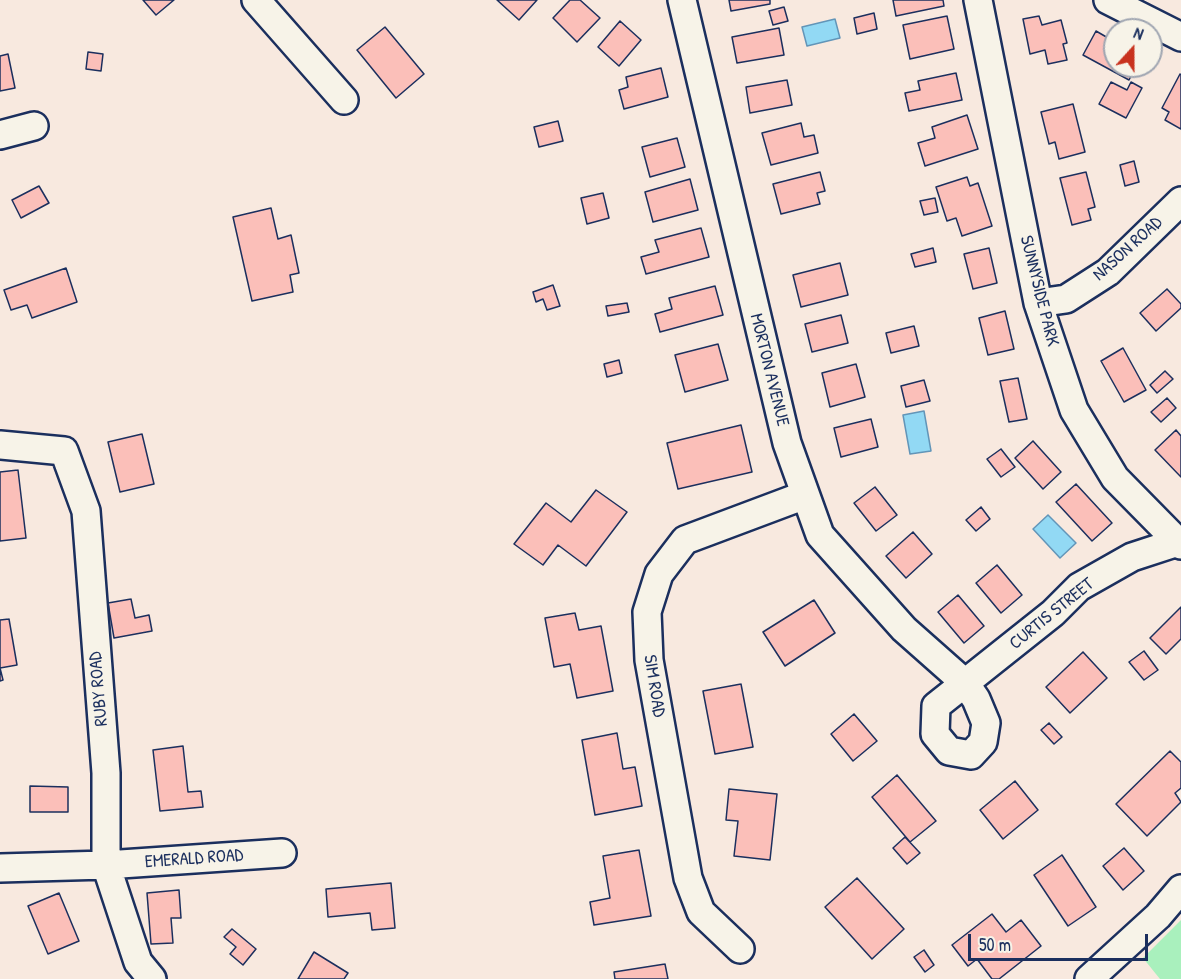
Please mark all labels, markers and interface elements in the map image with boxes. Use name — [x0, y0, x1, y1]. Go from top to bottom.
north arrow — [1103, 18, 1163, 78]
text: N — [1131, 21, 1147, 45]
street label: NASON ROAD — [1089, 212, 1167, 286]
street label: SUNNYSIDE PARK — [1015, 233, 1063, 349]
street label: MORTON AVENUE — [745, 311, 793, 429]
street label: CURTIS STREET — [1005, 573, 1099, 655]
street label: RUBY ROAD — [85, 651, 113, 727]
street label: SIM ROAD — [638, 653, 670, 719]
street label: EMERALD ROAD — [144, 845, 244, 873]
scale bar — [971, 922, 1151, 960]
text: 50 m — [979, 932, 1011, 957]

